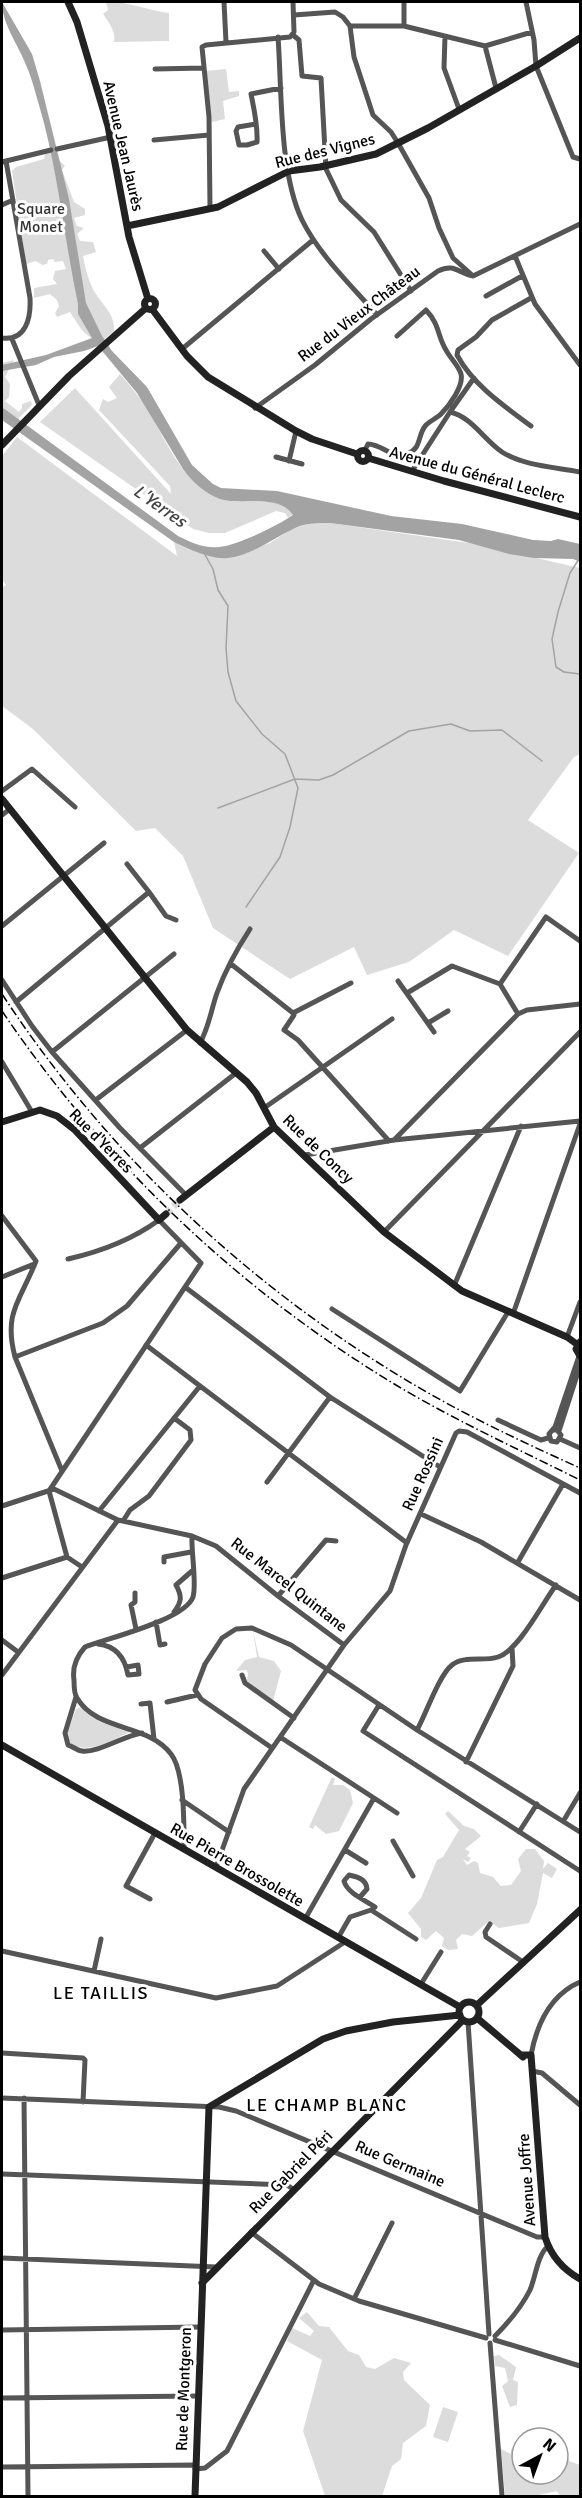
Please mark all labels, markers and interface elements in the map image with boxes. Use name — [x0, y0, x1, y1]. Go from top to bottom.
street label: Avenue Jean Jaurès — [98, 79, 148, 213]
street label: Rue des Vignes — [273, 129, 377, 173]
park label: Square Monet — [17, 199, 65, 237]
street label: Rue du Vieux Château — [294, 261, 424, 367]
street label: Avenue du Général Leclerc — [387, 442, 567, 508]
water label: L'Yerres — [129, 480, 193, 533]
street label: Rue d'Yerres — [65, 1105, 137, 1177]
street label: Rue de Concy — [278, 1110, 358, 1188]
street label: Rue Rossini — [398, 1434, 448, 1514]
street label: Rue Marcel Quintane — [227, 1533, 351, 1637]
street label: Rue Pierre Brossolette — [167, 1819, 307, 1911]
district label: LE TAILLIS — [53, 1982, 149, 2004]
district label: LE CHAMP BLANC — [246, 2094, 408, 2116]
street label: Rue Gabriel Péri — [245, 2126, 337, 2218]
street label: Avenue Joffre — [514, 2133, 540, 2227]
street label: Rue Germaine — [352, 2136, 448, 2192]
street label: Rue de Montgeron — [172, 2327, 196, 2451]
north arrow — [510, 2426, 570, 2486]
text: N — [538, 2434, 560, 2457]

